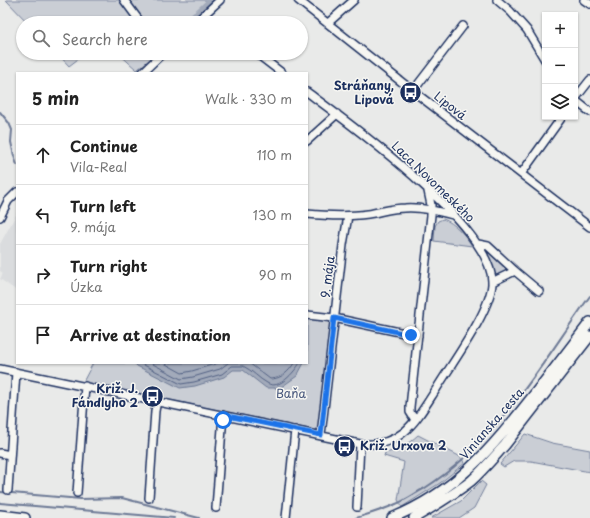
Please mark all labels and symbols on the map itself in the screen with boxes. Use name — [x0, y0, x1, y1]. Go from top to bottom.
place label: Stráňany, Lipová — [334, 76, 395, 108]
bus stop icon: Stráňany, Lipová — [397, 80, 423, 106]
street label: Lipová — [431, 87, 471, 124]
street label: Laca Novomeského — [388, 137, 480, 226]
street label: 9. mája — [315, 254, 339, 299]
route end — [402, 326, 420, 344]
place label: Križ. J. Fándlyho 2 — [72, 379, 139, 411]
bus stop icon: Križ. J. Fándlyho 2 — [140, 383, 166, 409]
street label: Vinianska cesta — [455, 383, 528, 463]
park label: Baňa — [276, 384, 306, 402]
route start — [214, 411, 232, 429]
bus stop icon: Križ. Urxova 2 — [331, 433, 357, 459]
place label: Križ. Urxova 2 — [360, 436, 447, 454]

